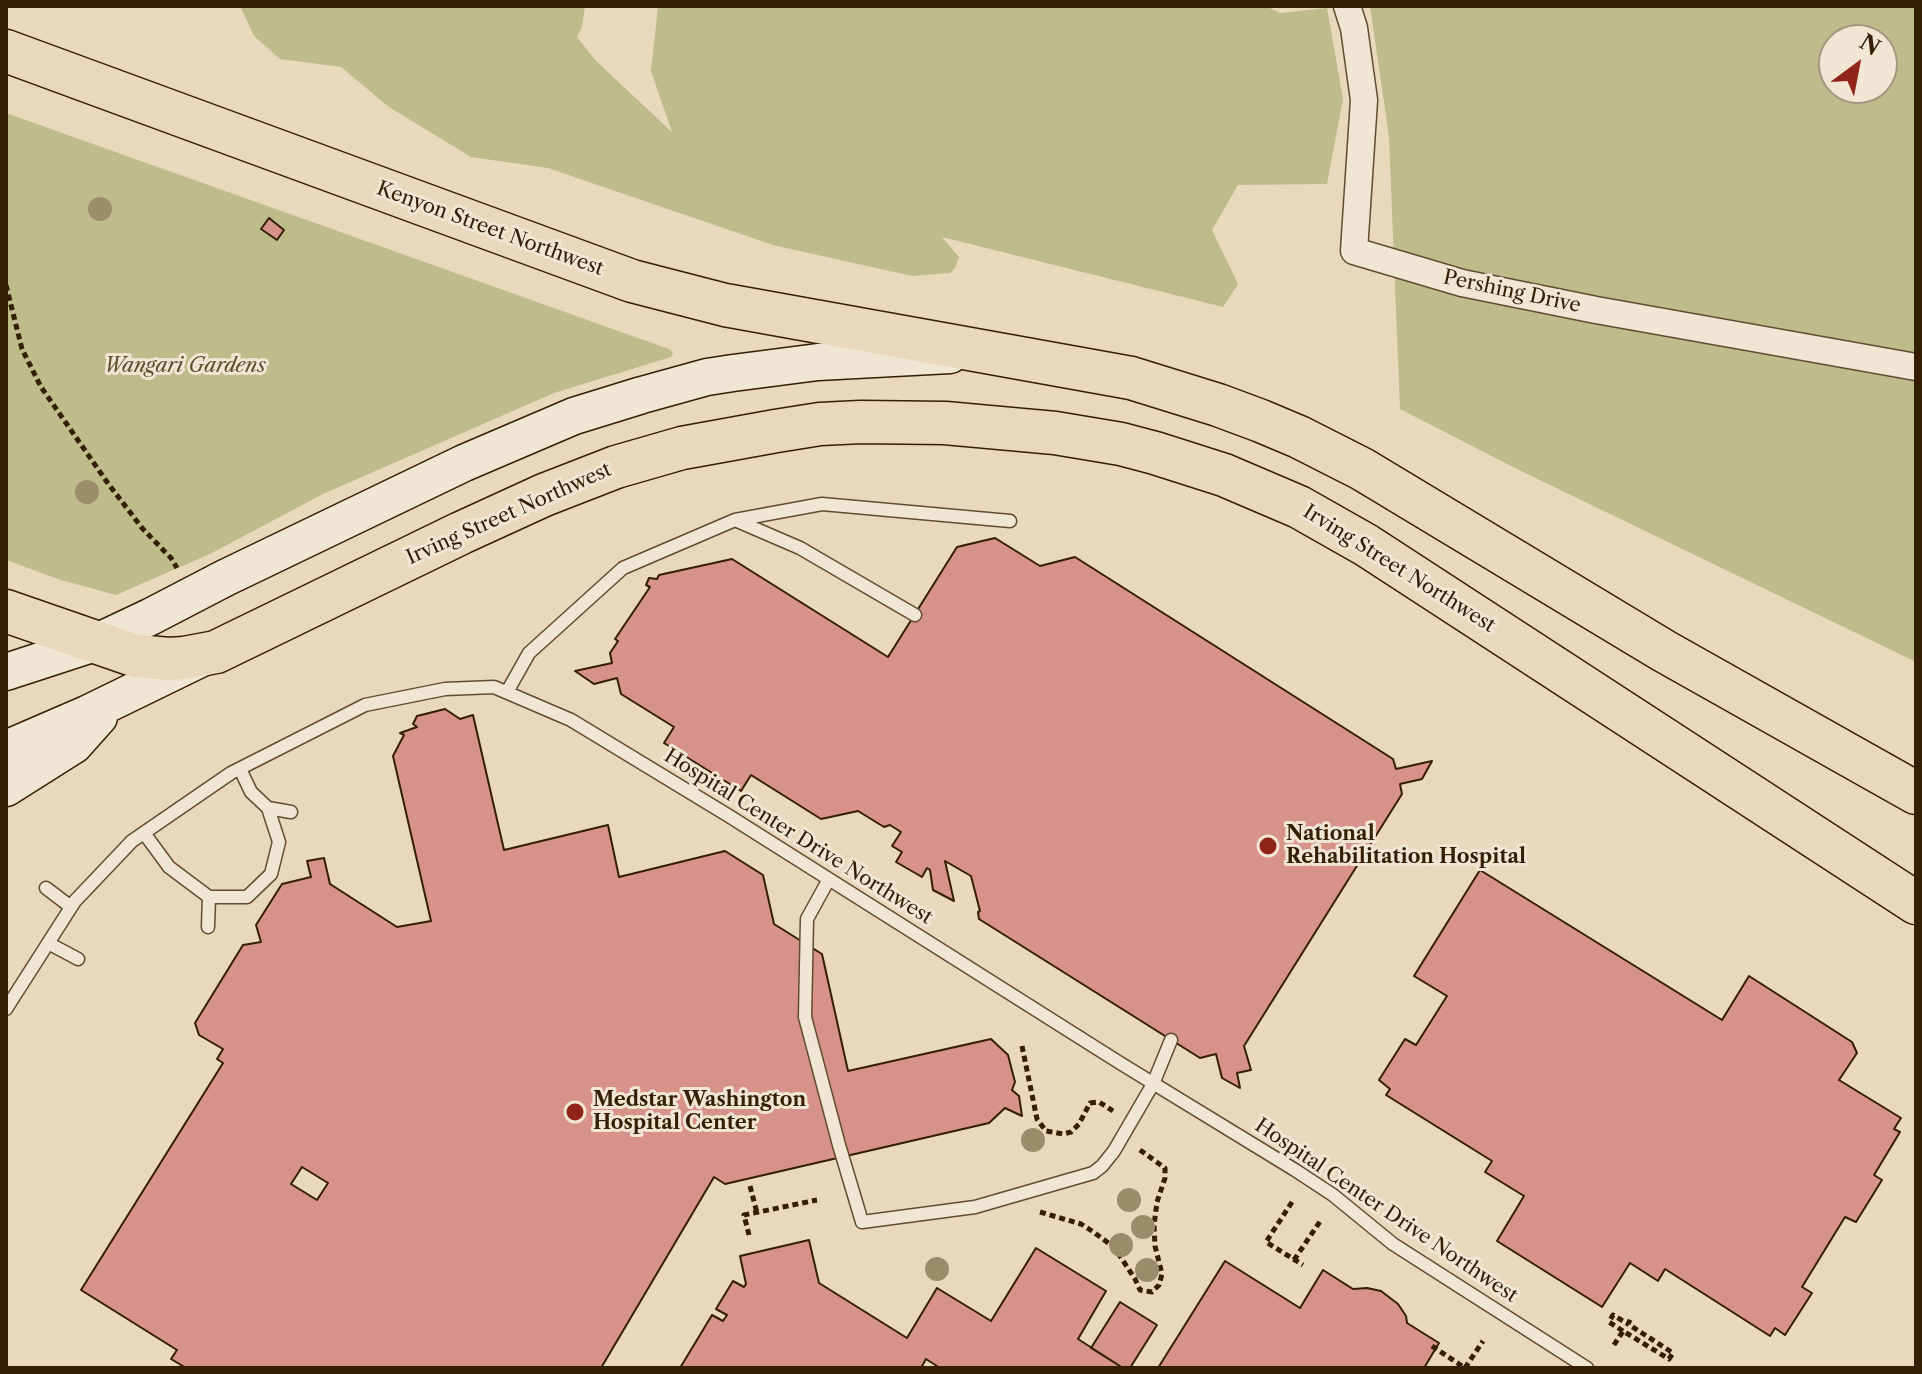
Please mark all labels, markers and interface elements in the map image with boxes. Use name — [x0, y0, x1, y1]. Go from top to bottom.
north arrow — [1818, 24, 1898, 104]
text: N — [1855, 28, 1885, 61]
street label: Kenyon Street Northwest — [373, 177, 607, 281]
street label: Pershing Drive — [1441, 266, 1583, 318]
park label: Wangari Gardens — [104, 354, 266, 378]
street label: Irving Street Northwest — [403, 458, 615, 570]
street label: Irving Street Northwest — [1299, 500, 1499, 638]
street label: Hospital Center Drive Northwest — [659, 744, 937, 930]
place label: National Rehabilitation Hospital — [1286, 822, 1526, 869]
marker: National Rehabilitation Hospital — [1257, 835, 1279, 857]
place label: Medstar Washington Hospital Center — [593, 1088, 806, 1135]
marker: Medstar Washington Hospital Center — [564, 1101, 586, 1123]
street label: Hospital Center Drive Northwest — [1250, 1114, 1522, 1308]

